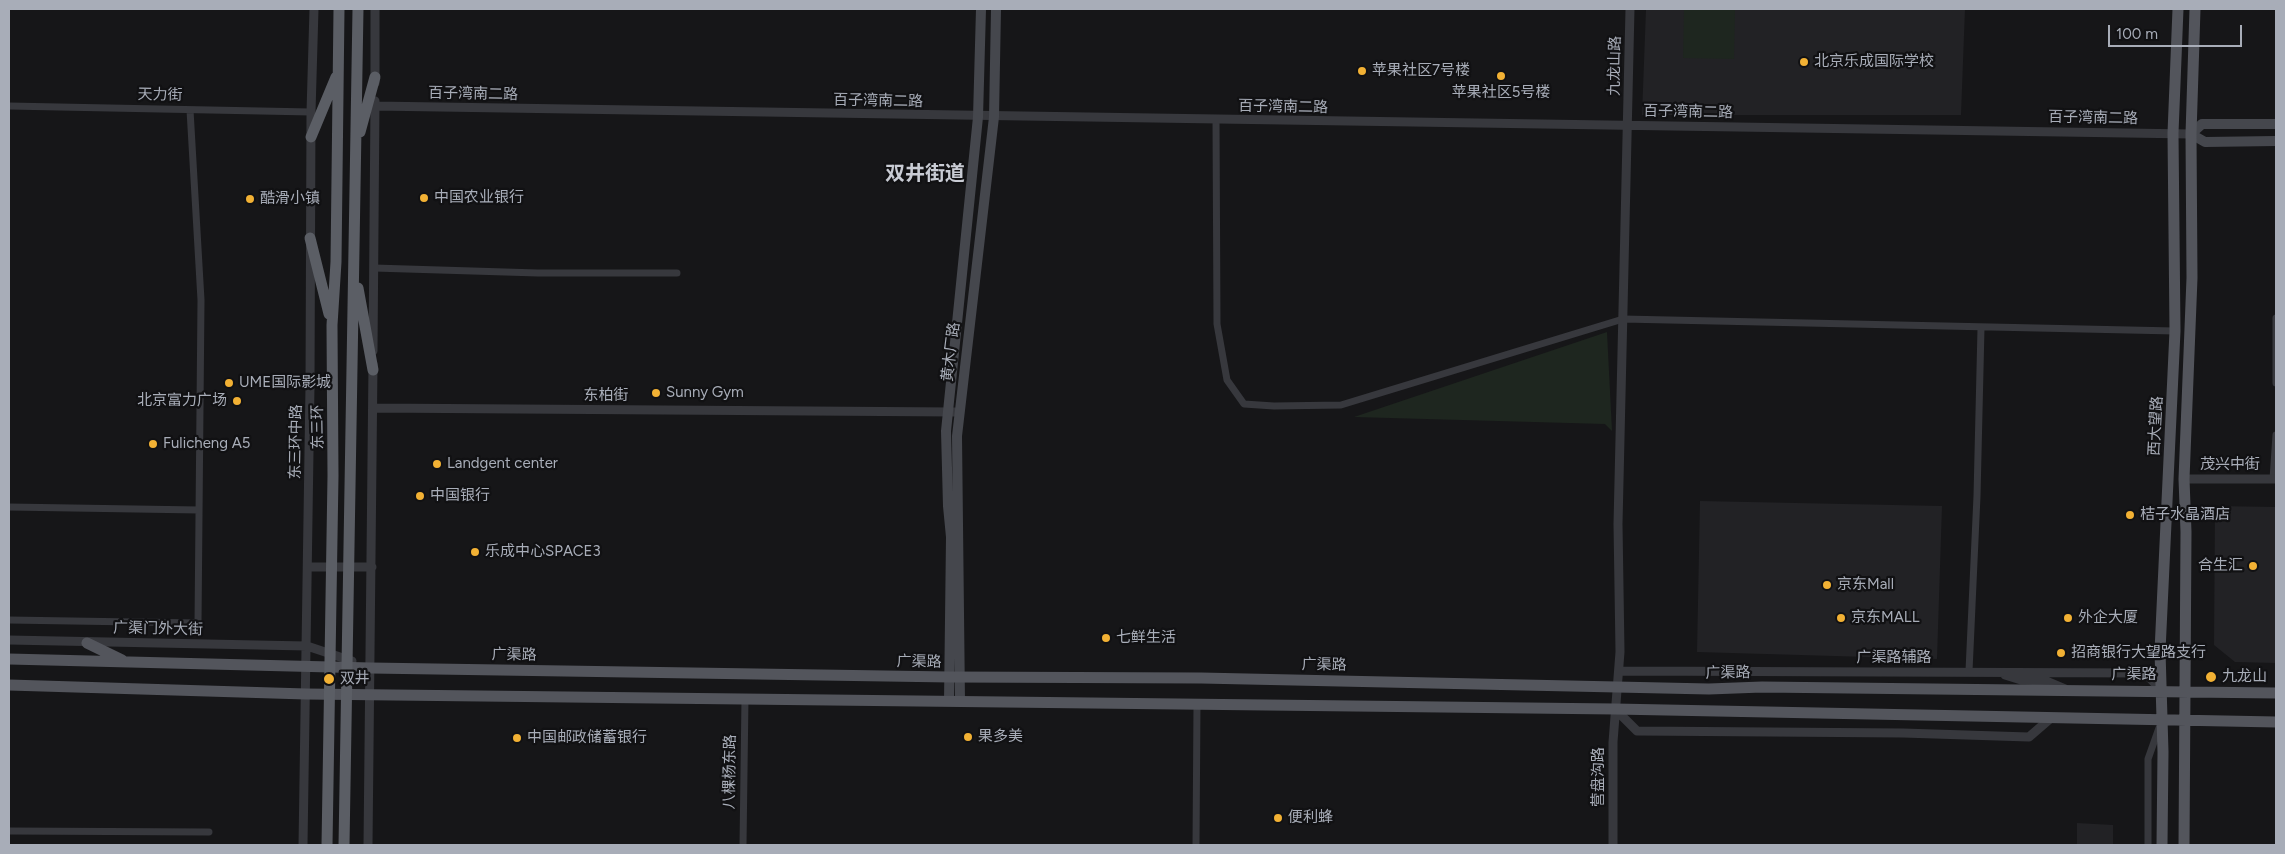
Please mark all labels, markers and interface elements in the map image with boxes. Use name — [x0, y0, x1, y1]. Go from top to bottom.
scale bar — [2110, 15, 2244, 47]
text: 100 m — [2116, 25, 2158, 43]
street label: 九龙山路 — [1605, 36, 1625, 96]
place label: 北京乐成国际学校 — [1814, 53, 1934, 71]
marker: 北京乐成国际学校 — [1798, 56, 1810, 68]
place label: 苹果社区7号楼 — [1372, 62, 1470, 80]
marker: 苹果社区7号楼 — [1356, 65, 1368, 77]
marker: 苹果社区5号楼 — [1495, 70, 1507, 82]
street label: 百子湾南二路 — [428, 84, 518, 104]
place label: 苹果社区5号楼 — [1452, 84, 1550, 102]
street label: 天力街 — [137, 86, 183, 104]
street label: 百子湾南二路 — [833, 91, 923, 111]
street label: 百子湾南二路 — [1238, 97, 1328, 117]
street label: 百子湾南二路 — [1643, 102, 1733, 122]
street label: 百子湾南二路 — [2048, 108, 2138, 128]
district label: 双井街道 — [885, 162, 965, 186]
place label: 中国农业银行 — [434, 189, 524, 207]
place label: 酷滑小镇 — [260, 190, 320, 208]
marker: 中国农业银行 — [418, 192, 430, 204]
marker: 酷滑小镇 — [244, 193, 256, 205]
street label: 黄木厂路 — [938, 321, 964, 383]
place label: UME国际影城 — [239, 374, 331, 392]
marker: UME国际影城 — [223, 377, 235, 389]
place label: Sunny Gym — [666, 384, 744, 402]
street label: 东柏街 — [584, 387, 628, 405]
marker: Sunny Gym — [650, 387, 662, 399]
place label: 北京富力广场 — [137, 392, 227, 410]
marker: 北京富力广场 — [231, 395, 243, 407]
street label: 西大望路 — [2145, 396, 2167, 456]
street label: 东三环中路 — [286, 404, 306, 480]
street label: 东三环 — [309, 404, 327, 450]
place label: Fulicheng A5 — [163, 435, 250, 453]
marker: Fulicheng A5 — [147, 438, 159, 450]
place label: Landgent center — [447, 455, 558, 473]
street label: 茂兴中街 — [2200, 456, 2260, 474]
marker: Landgent center — [431, 458, 443, 470]
place label: 中国银行 — [430, 487, 490, 505]
marker: 中国银行 — [414, 490, 426, 502]
place label: 桔子水晶酒店 — [2140, 506, 2230, 524]
marker: 桔子水晶酒店 — [2124, 509, 2136, 521]
place label: 乐成中心SPACE3 — [485, 543, 601, 561]
marker: 乐成中心SPACE3 — [469, 546, 481, 558]
place label: 合生汇 — [2198, 557, 2243, 575]
marker: 合生汇 — [2247, 560, 2259, 572]
place label: 京东Mall — [1837, 576, 1894, 594]
marker: 京东Mall — [1821, 579, 1833, 591]
place label: 京东MALL — [1851, 609, 1919, 627]
place label: 外企大厦 — [2078, 609, 2138, 627]
marker: 京东MALL — [1835, 612, 1847, 624]
marker: 外企大厦 — [2062, 612, 2074, 624]
street label: 广渠门外大街 — [113, 619, 203, 639]
place label: 七鲜生活 — [1116, 629, 1176, 647]
marker: 七鲜生活 — [1100, 632, 1112, 644]
place label: 招商银行大望路支行 — [2071, 644, 2206, 662]
street label: 广渠路 — [491, 646, 537, 664]
marker: 招商银行大望路支行 — [2055, 647, 2067, 659]
street label: 广渠路辅路 — [1857, 649, 1931, 667]
street label: 广渠路 — [896, 653, 942, 671]
street label: 广渠路 — [1301, 656, 1347, 674]
street label: 广渠路 — [1705, 664, 1751, 682]
street label: 广渠路 — [2112, 666, 2156, 684]
place label: 九龙山 — [2222, 668, 2267, 686]
place label: 双井 — [340, 670, 370, 688]
marker: 九龙山 — [2204, 670, 2218, 684]
marker: 双井 — [322, 672, 336, 686]
place label: 果多美 — [978, 728, 1023, 746]
place label: 中国邮政储蓄银行 — [527, 729, 647, 747]
marker: 果多美 — [962, 731, 974, 743]
marker: 中国邮政储蓄银行 — [511, 732, 523, 744]
street label: 八棵杨东路 — [720, 734, 740, 810]
street label: 营盘沟路 — [1590, 747, 1608, 807]
place label: 便利蜂 — [1288, 809, 1333, 827]
marker: 便利蜂 — [1272, 812, 1284, 824]

